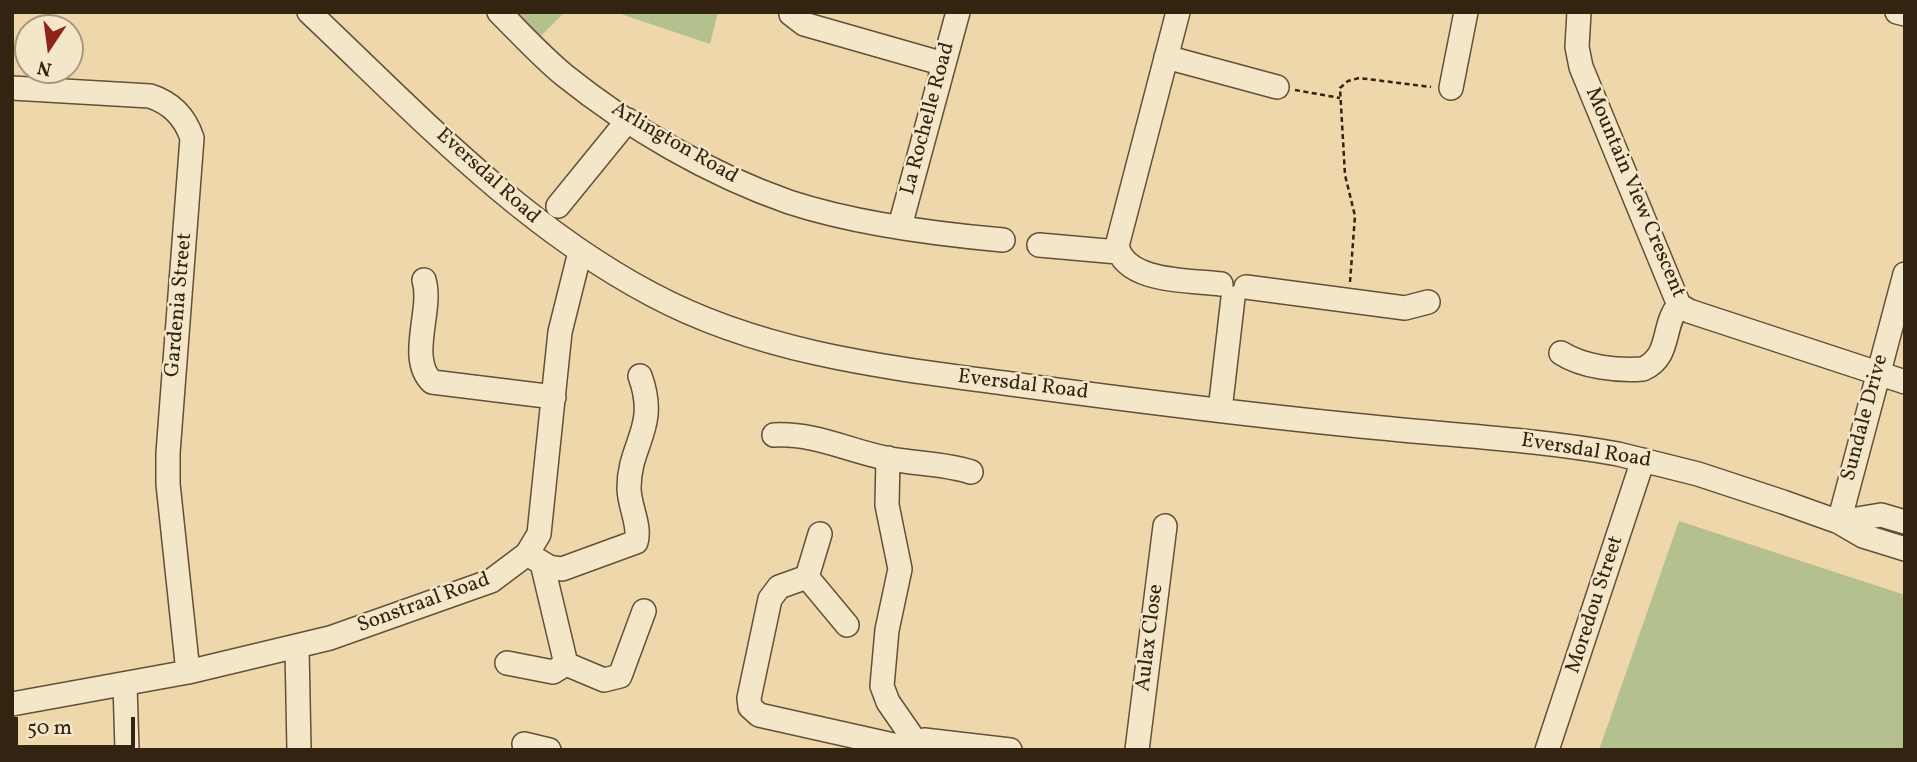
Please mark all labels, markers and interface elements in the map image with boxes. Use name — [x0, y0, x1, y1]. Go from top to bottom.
north arrow — [14, 14, 84, 84]
street label: La Rochelle Road — [897, 40, 961, 198]
text: N — [35, 53, 54, 82]
street label: Mountain View Crescent — [1578, 84, 1690, 302]
street label: Arlington Road — [606, 98, 742, 190]
street label: Eversdal Road — [430, 124, 544, 230]
street label: Gardenia Street — [161, 232, 199, 378]
street label: Sundale Drive — [1837, 352, 1895, 484]
street label: Eversdal Road — [956, 365, 1090, 407]
street label: Eversdal Road — [1519, 429, 1653, 475]
street label: Moredou Street — [1562, 533, 1630, 677]
street label: Sonstraal Road — [354, 568, 494, 640]
street label: Aulax Close — [1132, 583, 1170, 693]
scale bar — [18, 702, 138, 746]
text: 50 m — [27, 714, 72, 743]

